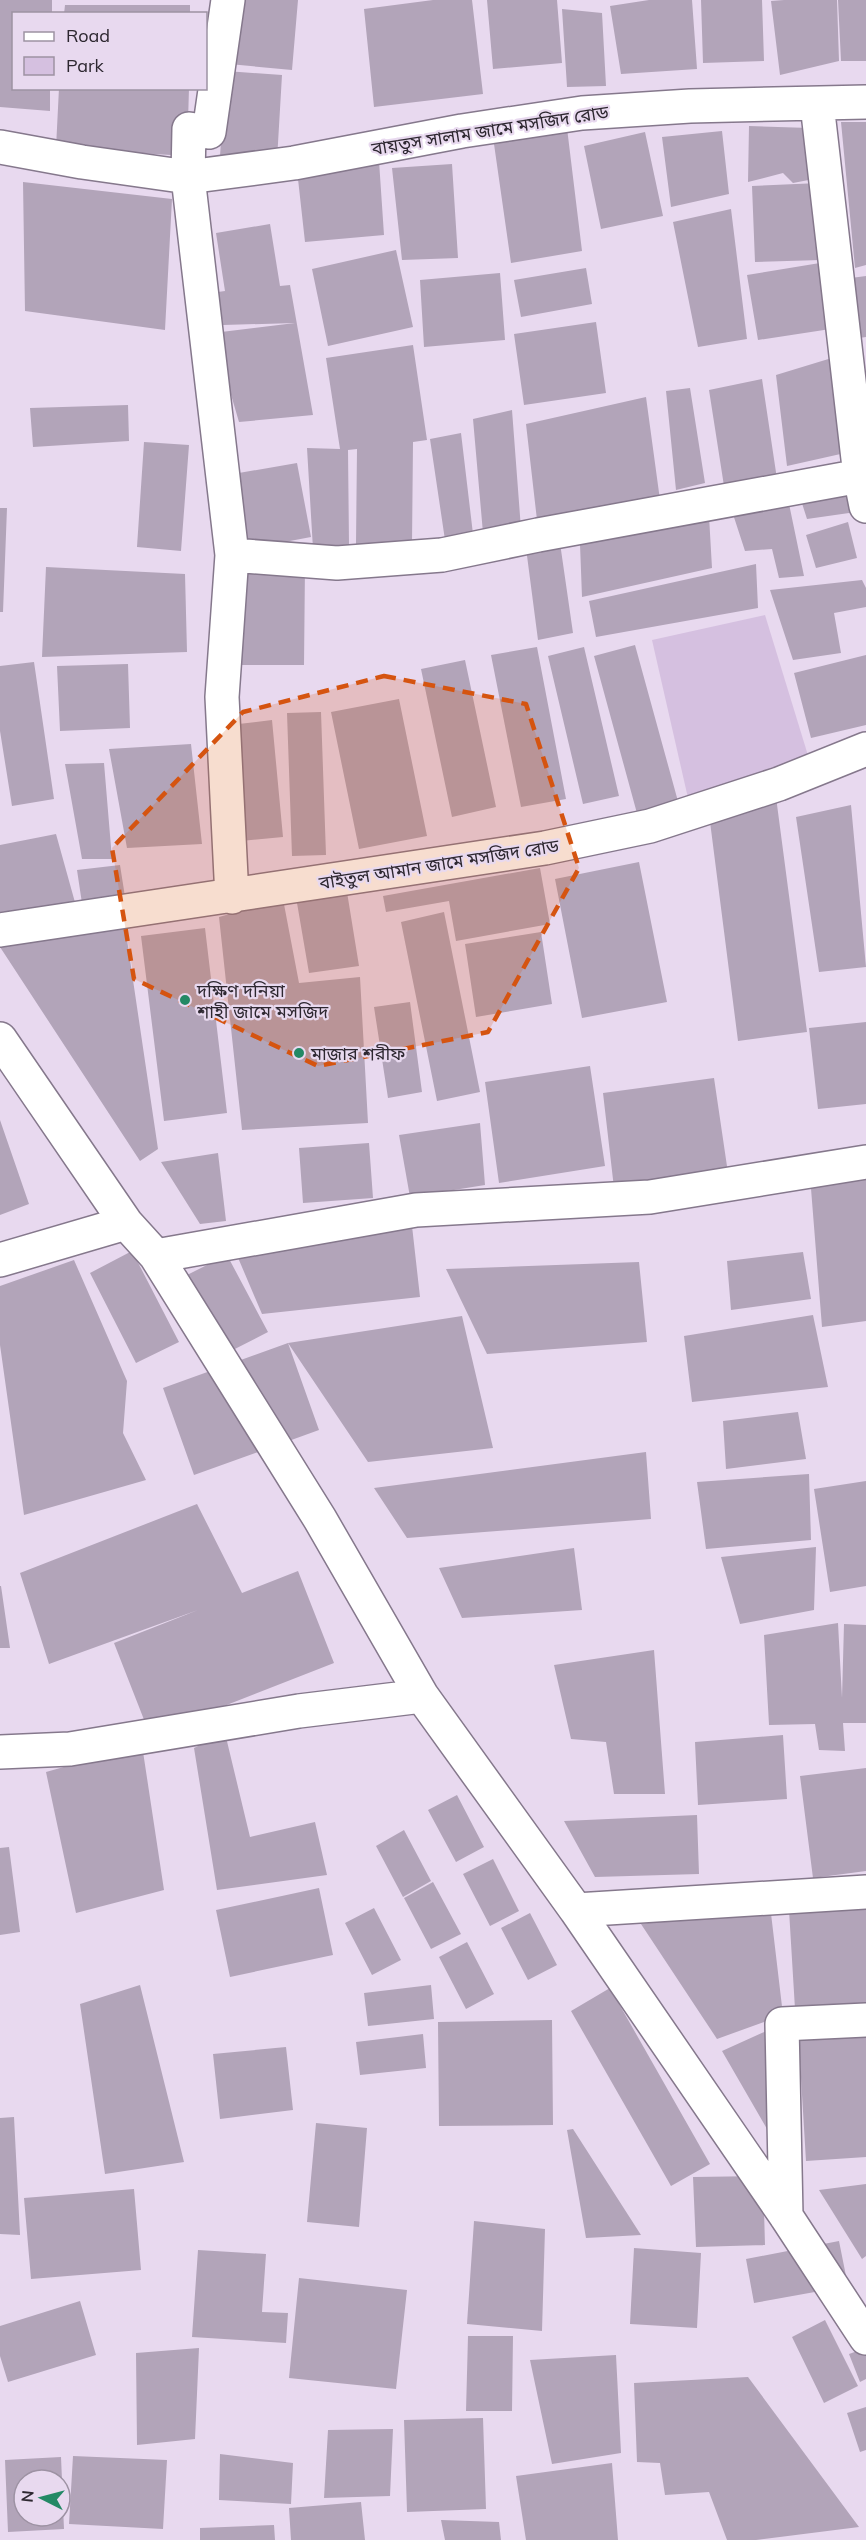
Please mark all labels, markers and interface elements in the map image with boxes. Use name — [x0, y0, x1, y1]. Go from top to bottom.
legend — [12, 12, 207, 90]
text: Road — [66, 24, 110, 47]
text: Park — [66, 54, 105, 77]
street label: বায়তুস সালাম জামে মসজিদ রোড — [369, 100, 610, 160]
street label: বাইতুল আমান জামে মসজিদ রোড — [316, 834, 561, 894]
place label: দক্ষিণ দনিয়া শাহী জামে মসজিদ — [196, 979, 329, 1023]
marker: দক্ষিণ দনিয়া শাহী জামে মসজিদ — [178, 993, 192, 1007]
place label: মাজার শরীফ — [310, 1042, 406, 1065]
marker: মাজার শরীফ — [292, 1046, 306, 1060]
north arrow — [12, 2468, 72, 2528]
text: N — [17, 2489, 38, 2503]

